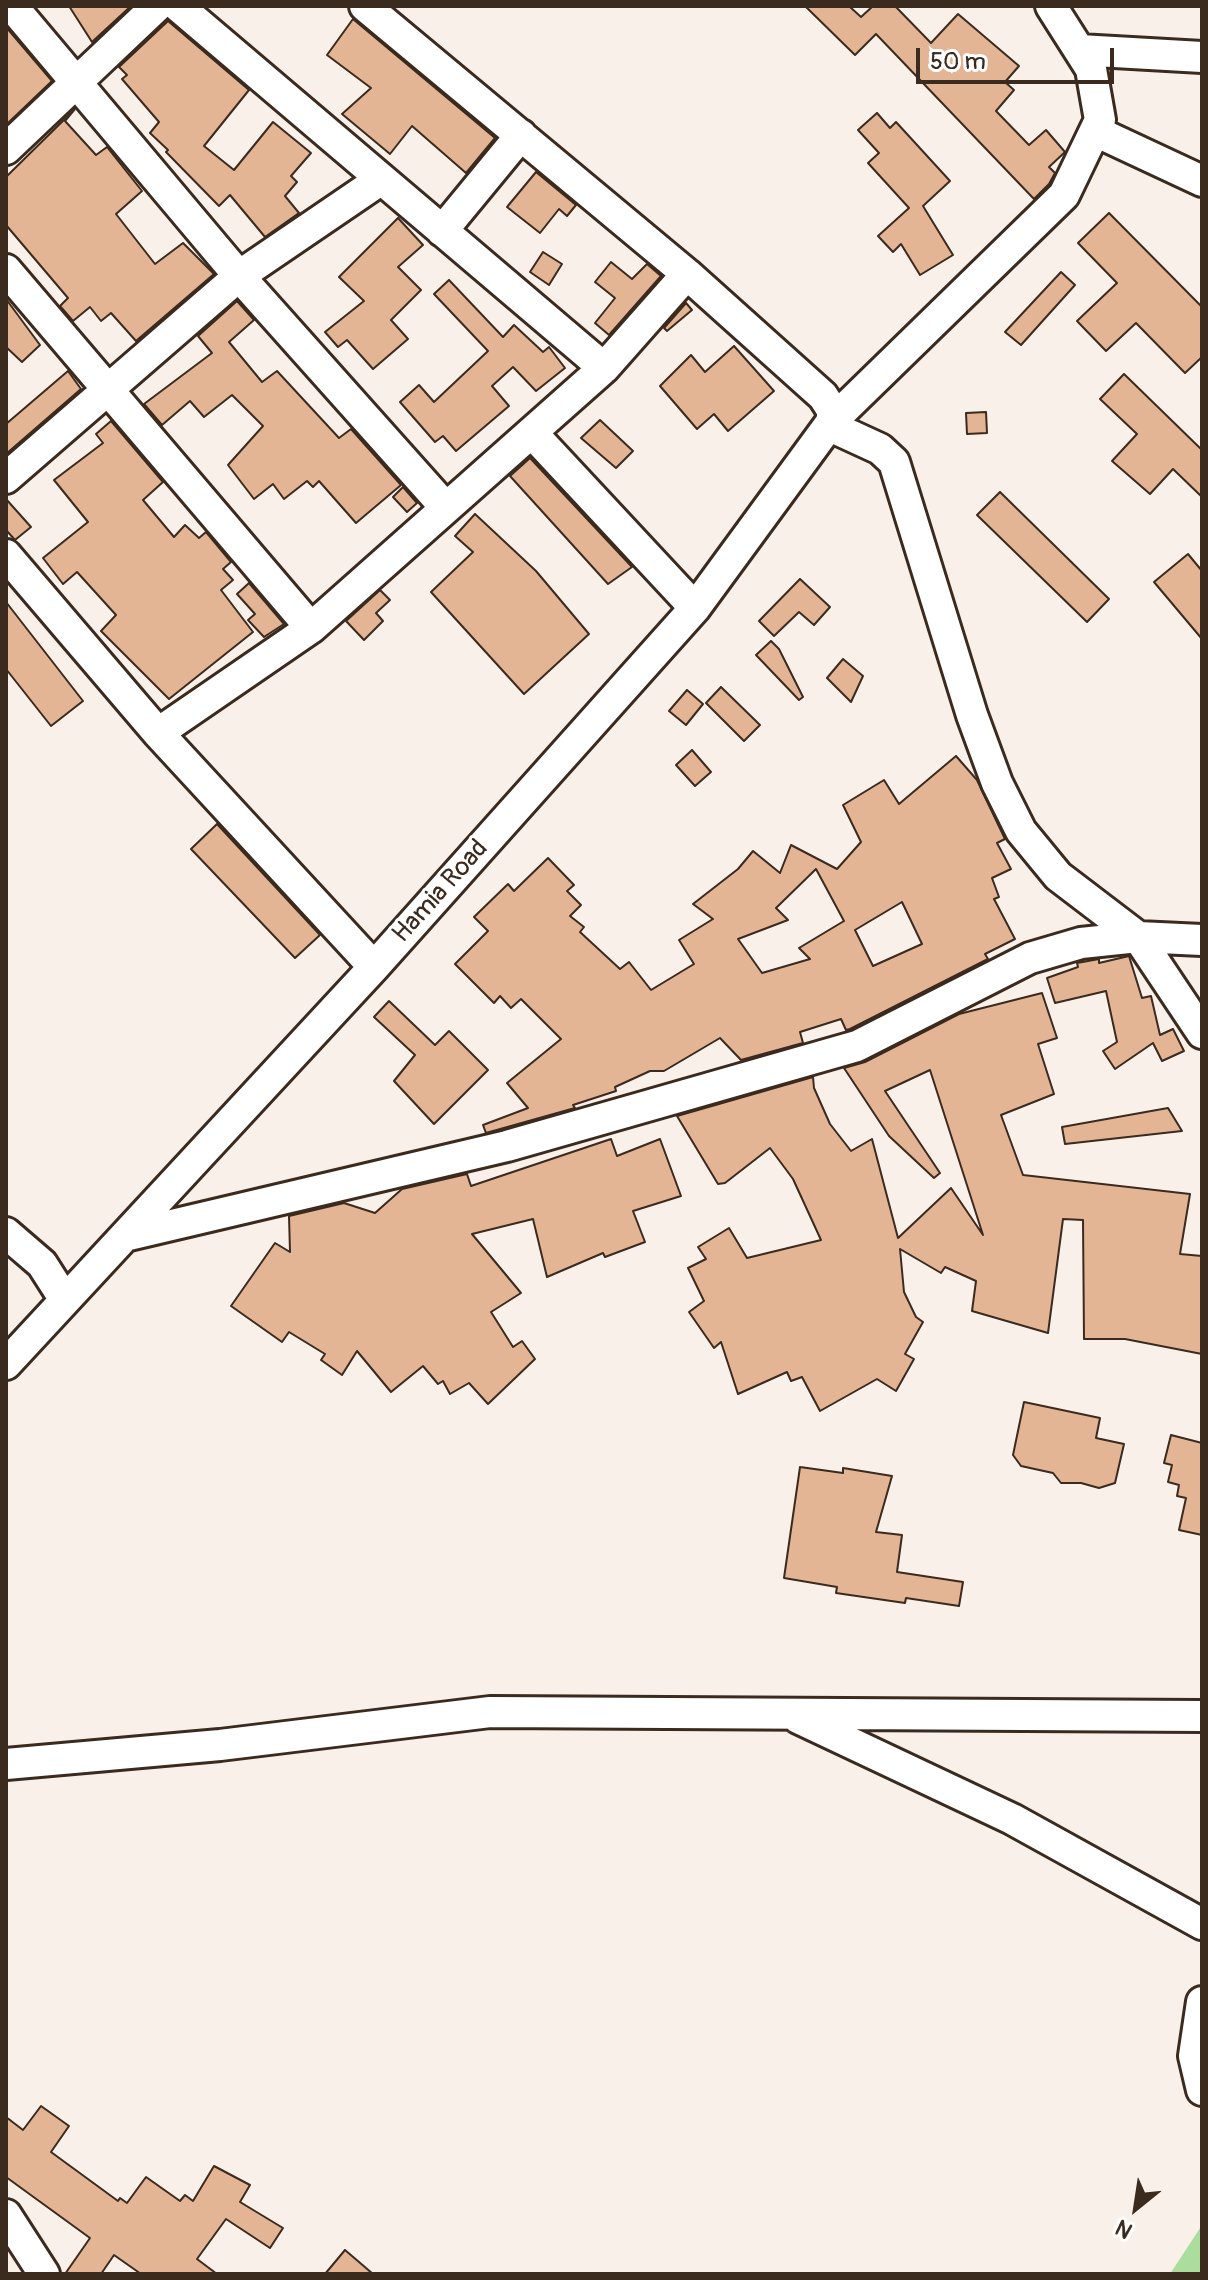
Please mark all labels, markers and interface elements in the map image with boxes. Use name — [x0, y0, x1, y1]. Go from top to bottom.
scale bar — [920, 32, 1118, 82]
text: 50 m — [930, 47, 986, 76]
street label: Hamia Road — [387, 834, 495, 950]
north arrow — [1096, 2168, 1176, 2248]
text: N — [1111, 2213, 1137, 2245]

